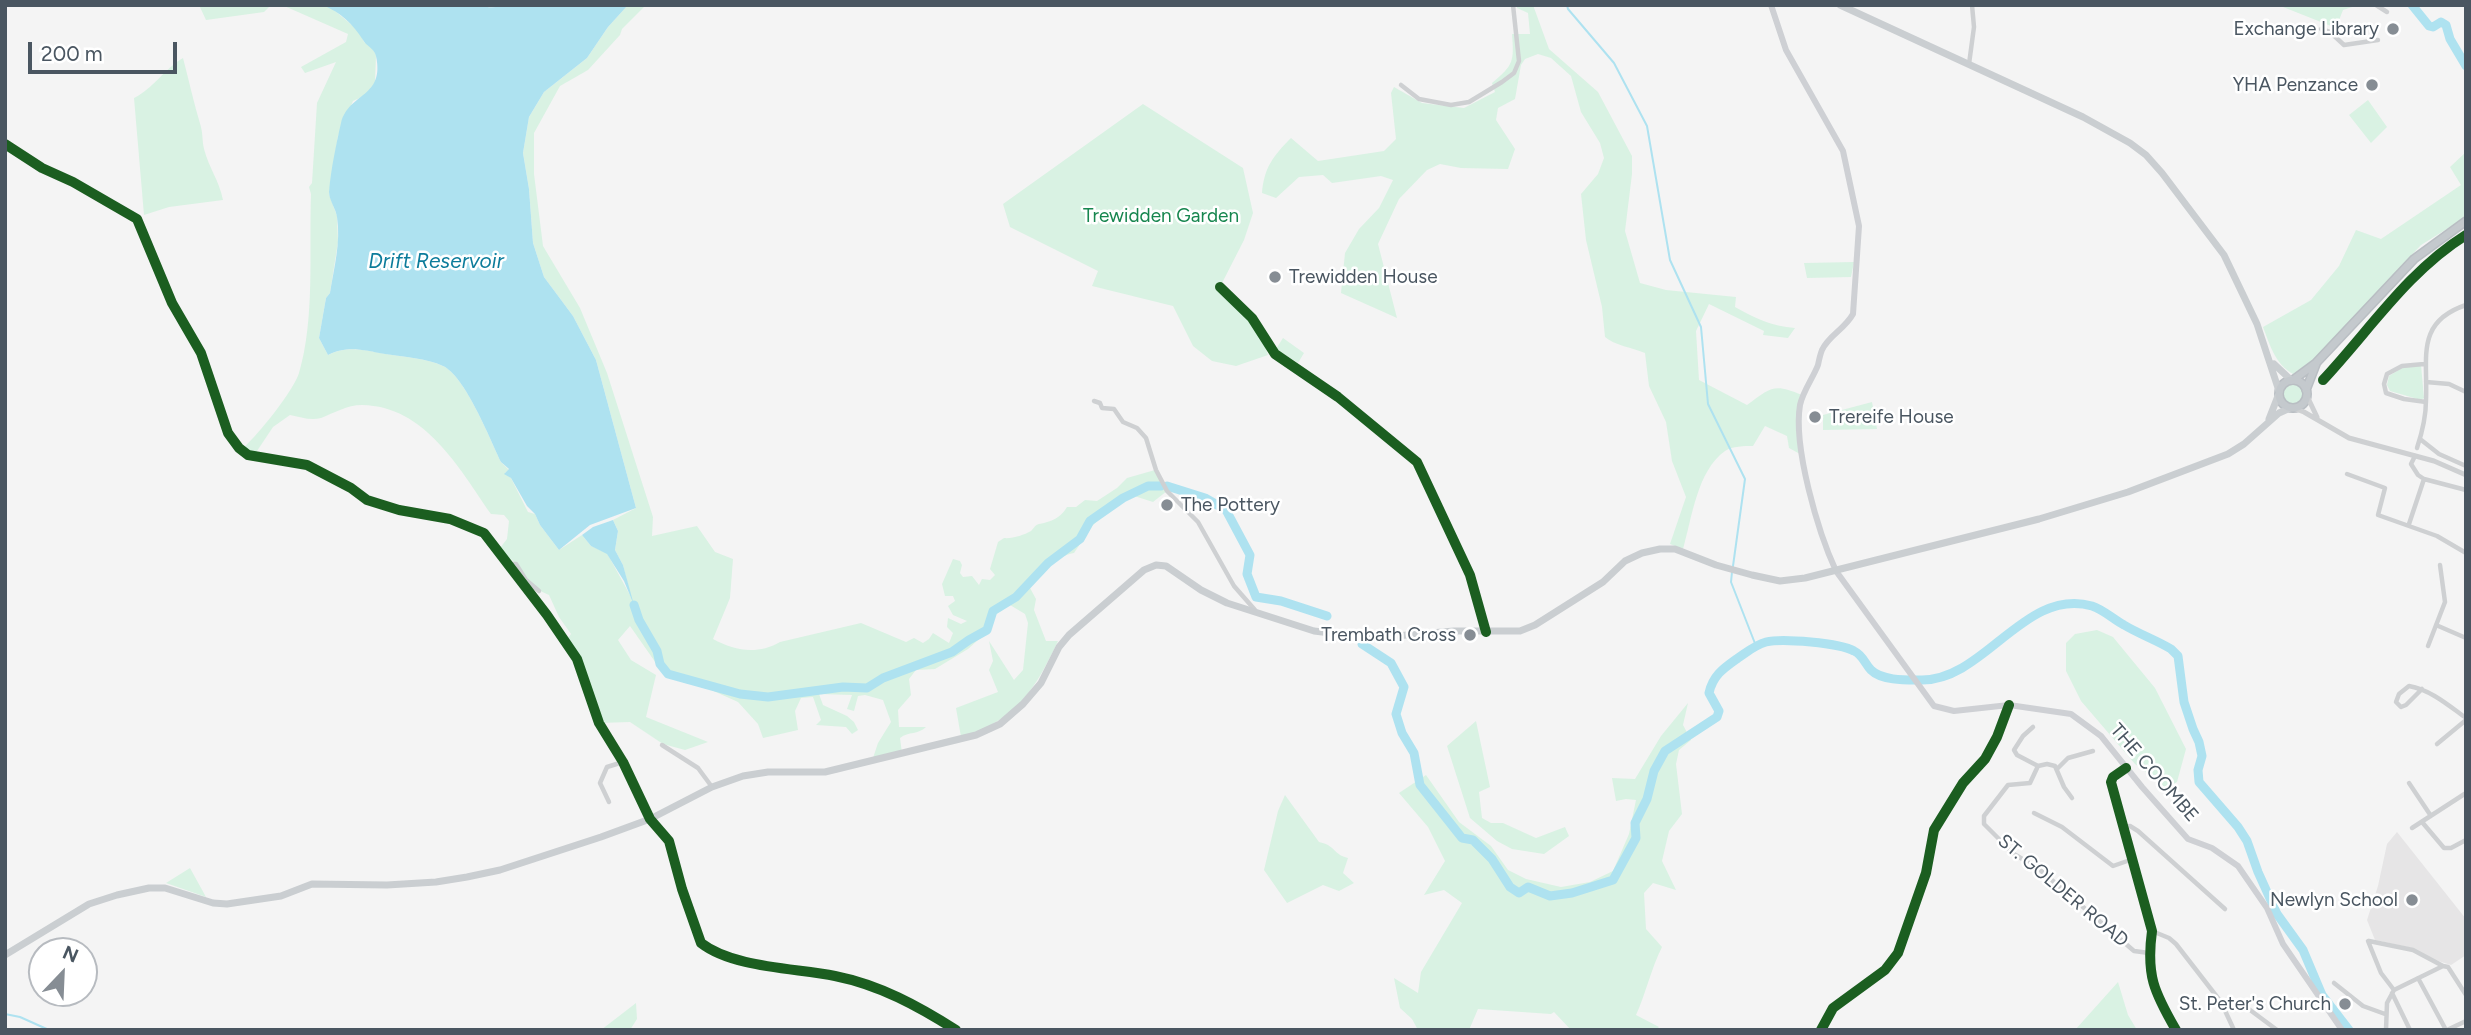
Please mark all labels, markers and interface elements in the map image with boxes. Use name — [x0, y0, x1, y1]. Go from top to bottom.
place label: Exchange Library — [2233, 18, 2379, 40]
marker: Exchange Library — [2385, 21, 2401, 37]
scale bar — [32, 28, 180, 72]
text: 200 m — [41, 41, 103, 66]
place label: YHA Penzance — [2233, 74, 2358, 96]
marker: YHA Penzance — [2364, 77, 2380, 93]
park label: Trewidden Garden — [1083, 205, 1239, 227]
water label: Drift Reservoir — [368, 249, 504, 275]
place label: Trewidden House — [1289, 266, 1438, 288]
marker: Trewidden House — [1267, 269, 1283, 285]
place label: Trereife House — [1829, 406, 1954, 428]
marker: Trereife House — [1807, 409, 1823, 425]
place label: The Pottery — [1181, 494, 1280, 516]
marker: The Pottery — [1159, 497, 1175, 513]
place label: Trembath Cross — [1321, 624, 1456, 646]
marker: Trembath Cross — [1462, 627, 1478, 643]
street label: THE COOMBE — [2105, 719, 2203, 827]
street label: ST. GOLDER ROAD — [1993, 830, 2133, 952]
place label: Newlyn School — [2270, 889, 2398, 911]
marker: Newlyn School — [2404, 892, 2420, 908]
north arrow — [28, 937, 98, 1007]
text: N — [59, 941, 82, 968]
place label: St. Peter's Church — [2179, 993, 2331, 1015]
marker: St. Peter's Church — [2337, 996, 2353, 1012]

